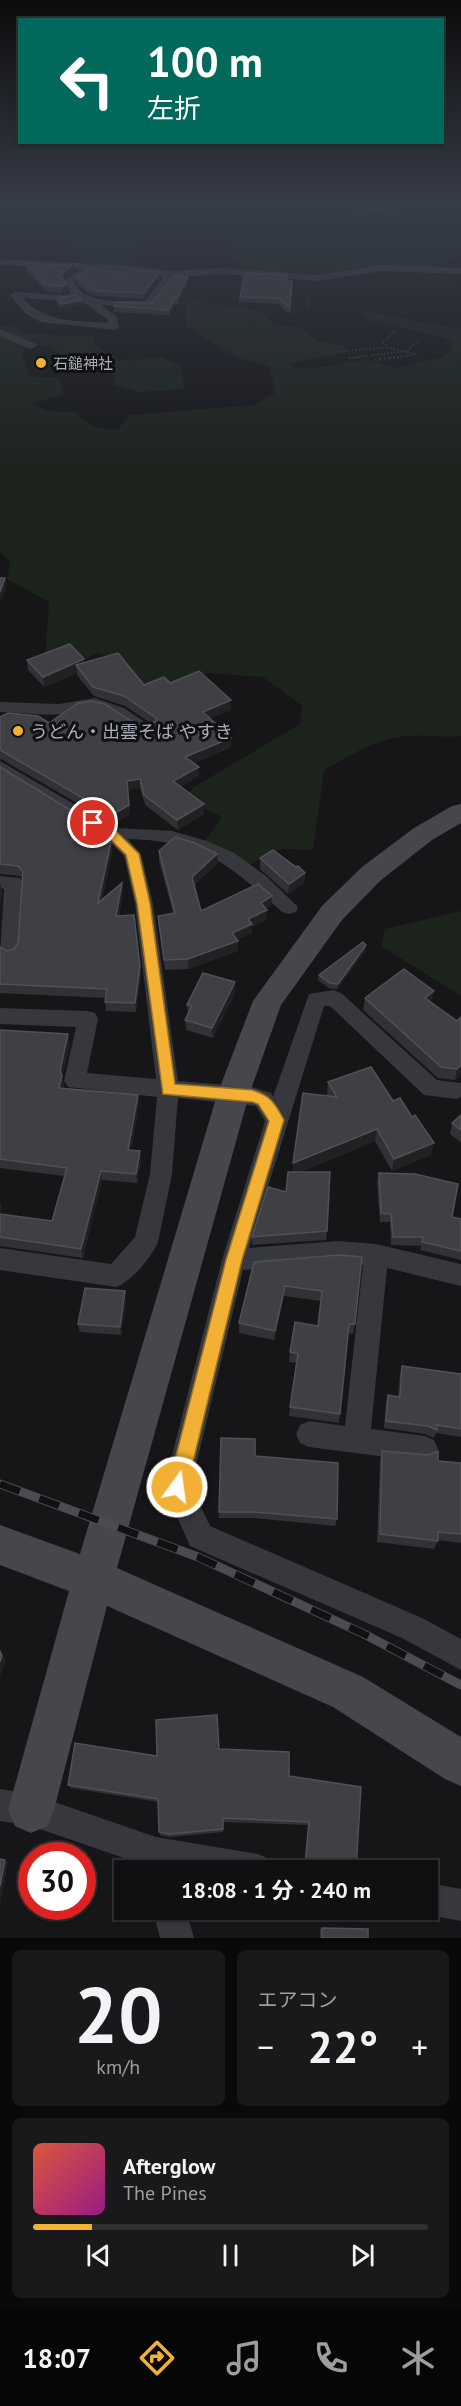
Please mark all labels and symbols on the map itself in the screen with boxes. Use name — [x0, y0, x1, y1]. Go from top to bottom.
place label: 石鎚神社 — [53, 354, 113, 373]
marker: 石鎚神社 — [34, 356, 48, 370]
place label: うどん・出雲そば やすき — [30, 720, 233, 743]
marker: うどん・出雲そば やすき — [11, 724, 25, 738]
pin — [67, 797, 118, 848]
position arrow — [145, 1455, 209, 1519]
speed limit sign: 30 — [18, 1842, 96, 1920]

